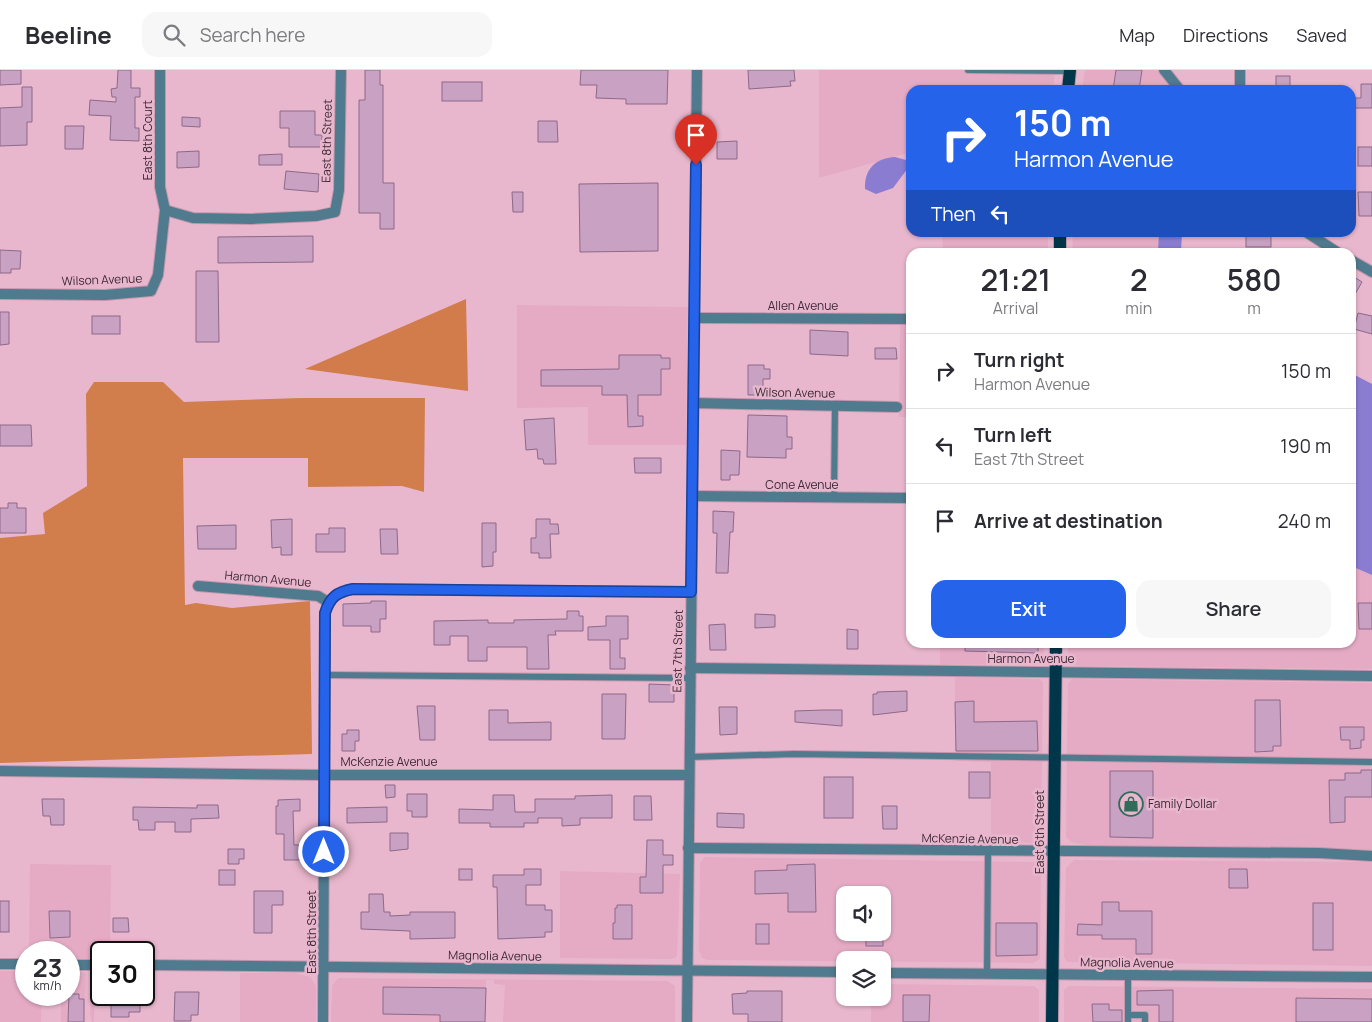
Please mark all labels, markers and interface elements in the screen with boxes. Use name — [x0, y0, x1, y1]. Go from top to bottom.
search box — [142, 12, 492, 57]
text: Beeline — [25, 18, 112, 51]
icon: search — [160, 21, 188, 49]
text: Search here — [200, 22, 305, 48]
text: Map — [1119, 23, 1155, 47]
text: Directions — [1183, 23, 1268, 47]
text: Saved — [1296, 23, 1347, 47]
street label: East 8th Street — [317, 99, 336, 183]
text: 150 m — [1014, 99, 1111, 147]
street label: East 8th Court — [139, 100, 156, 180]
icon: right — [931, 105, 996, 170]
pin — [675, 114, 717, 165]
icon: arrive — [682, 121, 710, 149]
text: Harmon Avenue — [1014, 144, 1174, 174]
icon: left — [986, 200, 1014, 228]
text: Then — [931, 201, 976, 227]
text: 21:21 — [980, 259, 1051, 300]
text: 2 — [1130, 259, 1148, 300]
text: 580 — [1227, 259, 1281, 300]
street label: Wilson Avenue — [61, 270, 143, 289]
street label: Allen Avenue — [768, 297, 838, 314]
text: Arrival — [993, 297, 1039, 319]
text: min — [1125, 297, 1152, 319]
text: m — [1247, 297, 1261, 319]
text: Turn right — [974, 347, 1064, 373]
icon: right — [931, 357, 959, 385]
text: 150 m — [1281, 358, 1331, 384]
text: Harmon Avenue — [974, 373, 1090, 395]
street label: Wilson Avenue — [755, 383, 835, 402]
text: Turn left — [974, 422, 1052, 448]
icon: left — [931, 432, 959, 460]
text: 190 m — [1280, 433, 1331, 459]
text: East 7th Street — [974, 448, 1084, 470]
street label: Cone Avenue — [765, 476, 839, 493]
icon: arrive — [931, 507, 959, 535]
text: Arrive at destination — [974, 508, 1163, 534]
text: 240 m — [1278, 508, 1331, 534]
street label: Harmon Avenue — [224, 566, 312, 591]
button: Exit — [931, 580, 1126, 638]
button: Share — [1136, 580, 1331, 638]
street label: East 7th Street — [668, 609, 687, 692]
street label: Harmon Avenue — [987, 650, 1075, 667]
street label: McKenzie Avenue — [341, 753, 438, 770]
street label: East 6th Street — [1031, 790, 1048, 874]
shop icon: Family Dollar — [1118, 791, 1144, 817]
place label: Family Dollar — [1148, 795, 1217, 812]
position arrow — [297, 825, 349, 877]
street label: McKenzie Avenue — [921, 829, 1019, 848]
map controls — [836, 886, 891, 1006]
button: sound — [836, 886, 891, 941]
street label: East 8th Street — [303, 890, 320, 974]
speed limit sign: 30 — [90, 941, 155, 1006]
street label: Magnolia Avenue — [448, 946, 542, 965]
text: 23 — [33, 950, 62, 985]
button: layers — [836, 951, 891, 1006]
street label: Magnolia Avenue — [1080, 953, 1174, 972]
text: km/h — [34, 977, 61, 994]

